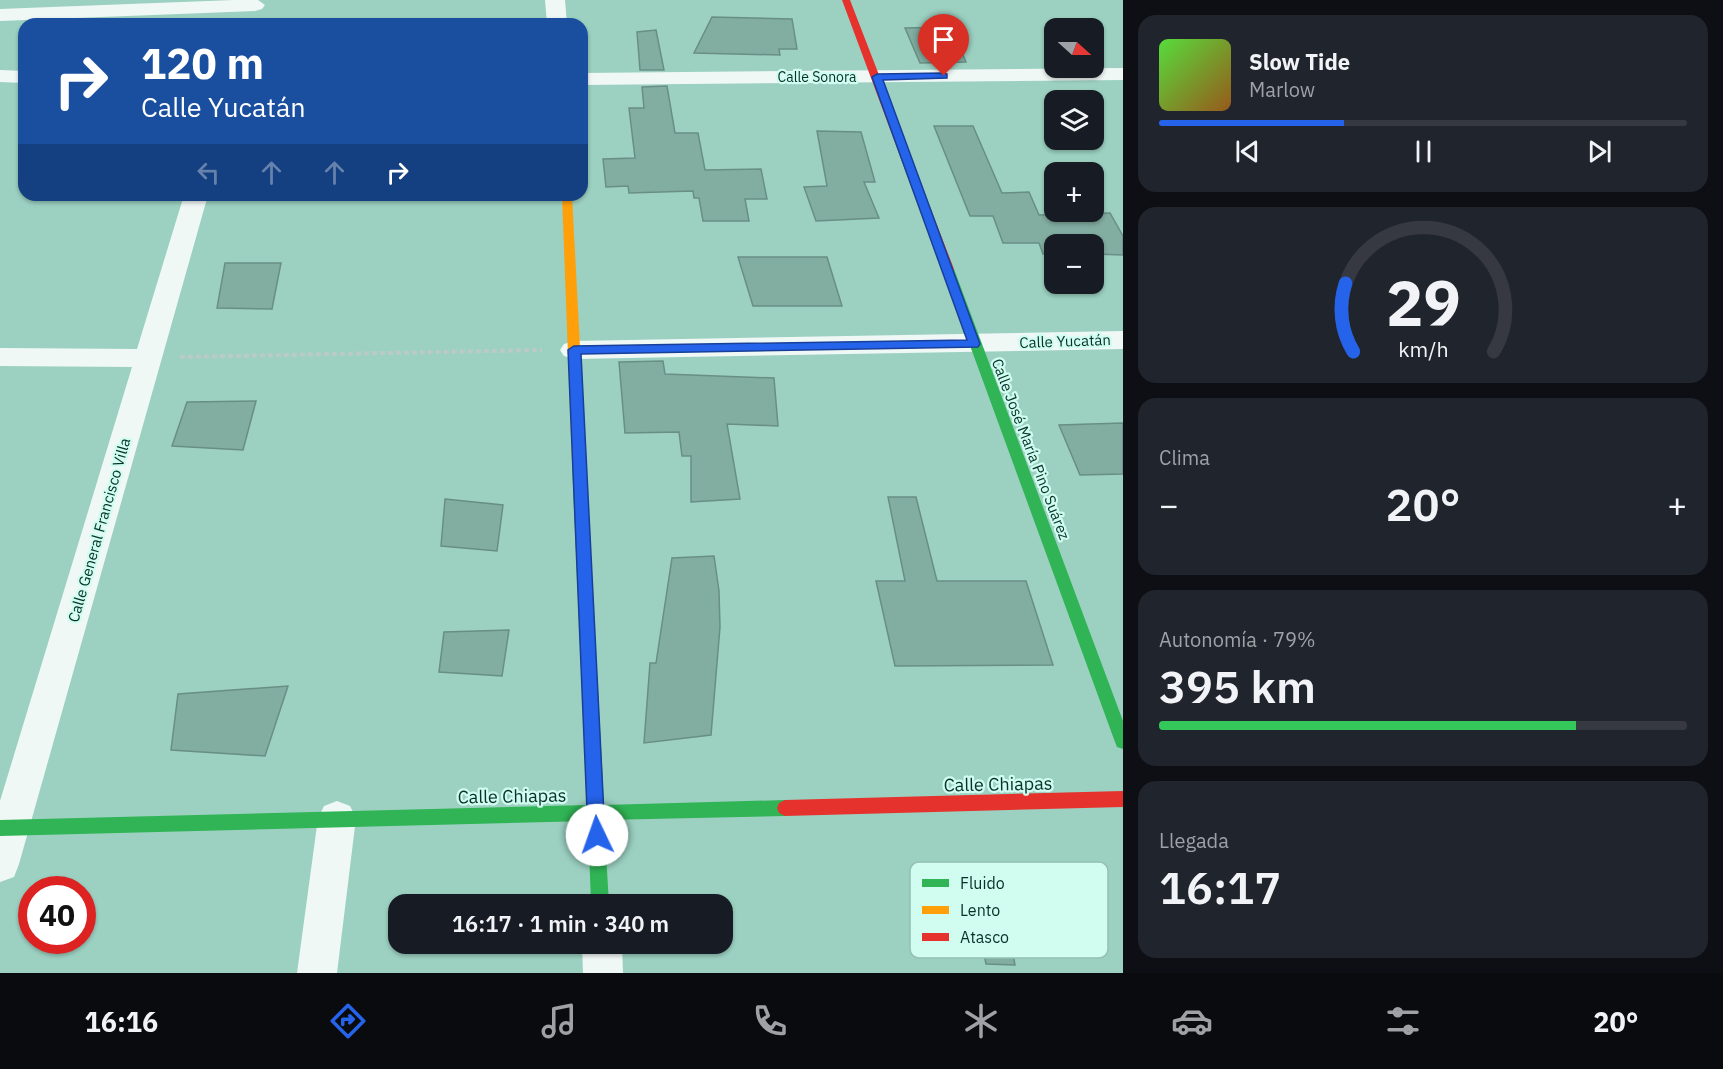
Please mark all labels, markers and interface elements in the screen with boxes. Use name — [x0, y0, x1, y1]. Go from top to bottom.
pin — [918, 14, 969, 76]
north arrow — [1044, 18, 1104, 78]
map controls — [1044, 18, 1104, 294]
icon: arrive — [927, 23, 960, 56]
text: 120 m — [141, 36, 264, 91]
icon: right — [42, 42, 120, 120]
text: Slow Tide — [1249, 47, 1350, 76]
street label: Calle Sonora — [777, 68, 857, 86]
text: Marlow — [1249, 76, 1315, 103]
text: Calle Yucatán — [141, 89, 306, 124]
button: layers — [1044, 90, 1104, 150]
icon: previous — [1231, 135, 1264, 168]
icon: pause — [1407, 135, 1440, 168]
icon: next — [1583, 135, 1616, 168]
icon: left — [192, 156, 225, 189]
icon: ahead — [255, 156, 288, 189]
icon: ahead — [318, 156, 351, 189]
icon: right — [381, 156, 414, 189]
button: + — [1044, 162, 1104, 222]
button: − — [1044, 234, 1104, 294]
text: 29 — [1386, 262, 1460, 343]
street label: Calle Yucatán — [1019, 330, 1111, 352]
text: km/h — [1398, 335, 1448, 363]
street label: Calle José María Pino Suárez — [988, 356, 1074, 542]
street label: Calle General Francisco Villa — [64, 436, 134, 624]
text: Clima — [1159, 444, 1210, 471]
text: 20° — [1385, 475, 1461, 533]
text: − — [1159, 483, 1179, 526]
text: + — [1667, 483, 1687, 526]
text: Autonomía · 79% — [1159, 626, 1316, 653]
text: 395 km — [1159, 657, 1316, 715]
street label: Calle Chiapas — [943, 772, 1053, 796]
street label: Calle Chiapas — [457, 784, 567, 808]
position arrow — [565, 803, 629, 867]
text: Llegada — [1159, 827, 1229, 854]
text: 16:17 — [1159, 858, 1281, 916]
legend — [910, 862, 1108, 958]
text: Fluido — [960, 873, 1005, 893]
speed limit sign: 40 — [18, 876, 96, 954]
text: Lento — [960, 900, 1000, 920]
text: 16:17 · 1 min · 340 m — [452, 909, 669, 938]
text: Atasco — [960, 927, 1009, 947]
icon: directions — [327, 1000, 369, 1042]
icon: music — [538, 1000, 580, 1042]
icon: phone — [749, 1000, 791, 1042]
icon: climate — [960, 1000, 1002, 1042]
icon: car — [1171, 1000, 1213, 1042]
icon: filters — [1382, 1000, 1424, 1042]
text: 16:16 — [85, 1004, 158, 1039]
text: 20° — [1593, 1004, 1638, 1039]

